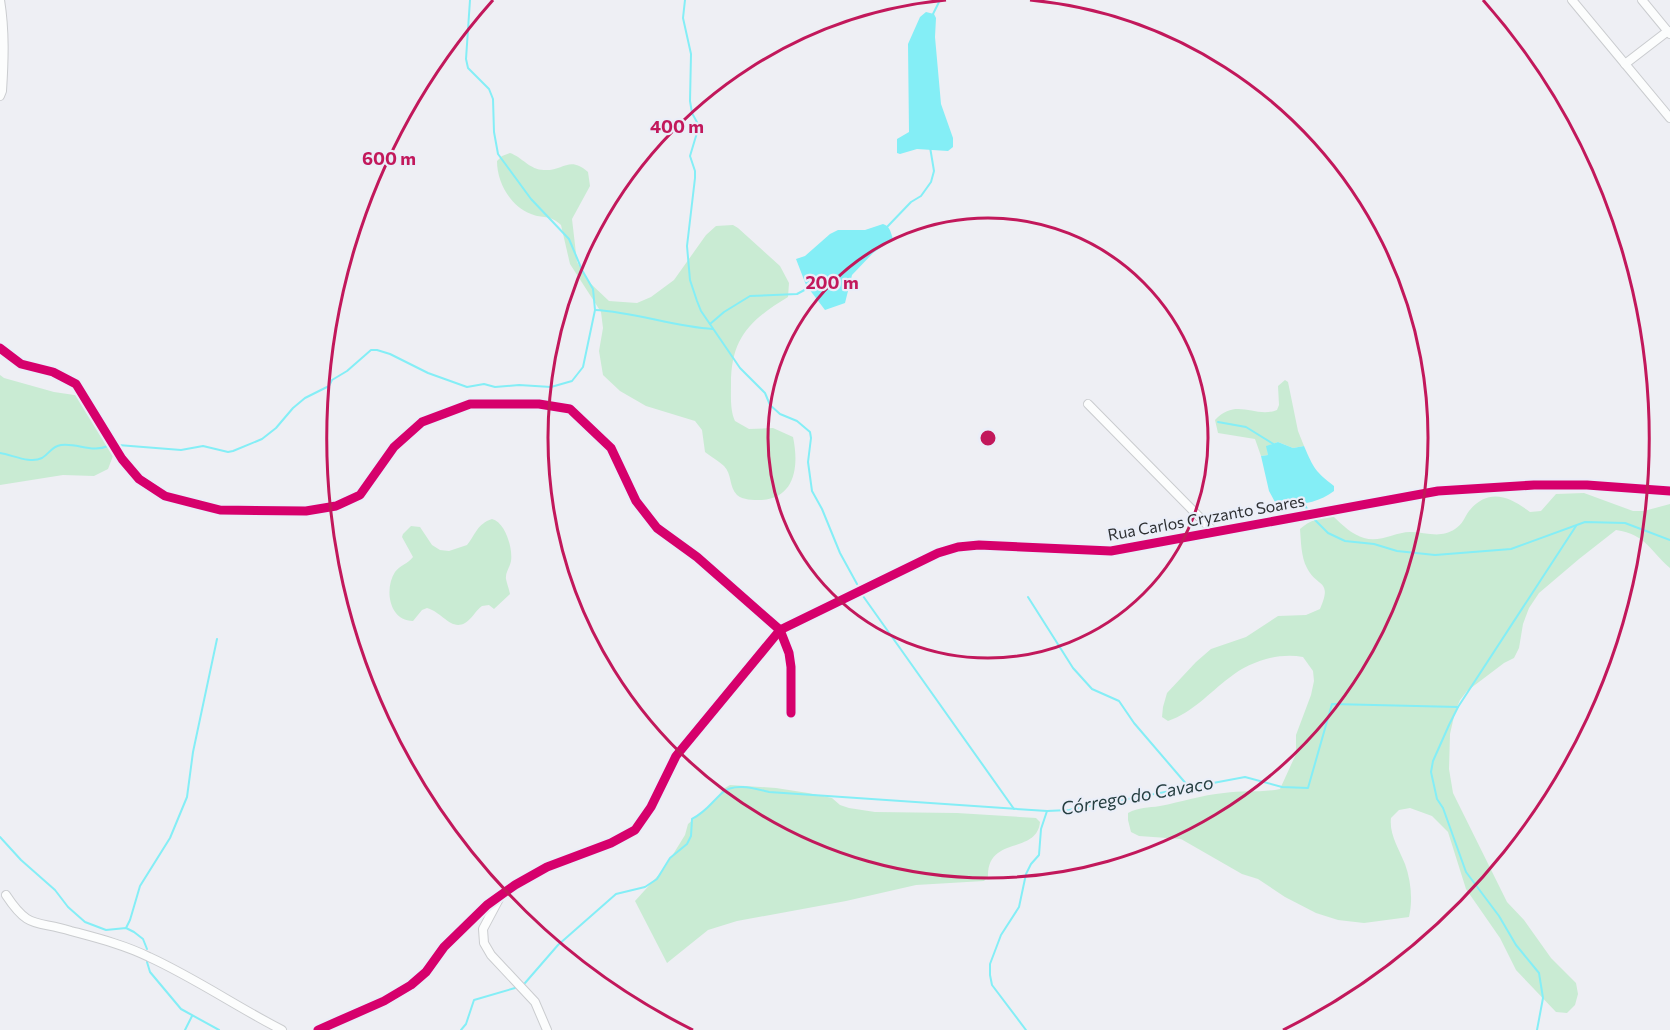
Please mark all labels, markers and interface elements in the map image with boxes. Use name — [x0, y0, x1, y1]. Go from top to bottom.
text: 400 m — [650, 115, 704, 137]
text: 600 m — [362, 147, 416, 169]
text: 200 m — [805, 271, 859, 293]
centre of rings — [978, 428, 998, 448]
street label: Rua Carlos Cryzanto Soares — [1106, 490, 1306, 544]
water label: Córrego do Cavaco — [1059, 771, 1215, 819]

